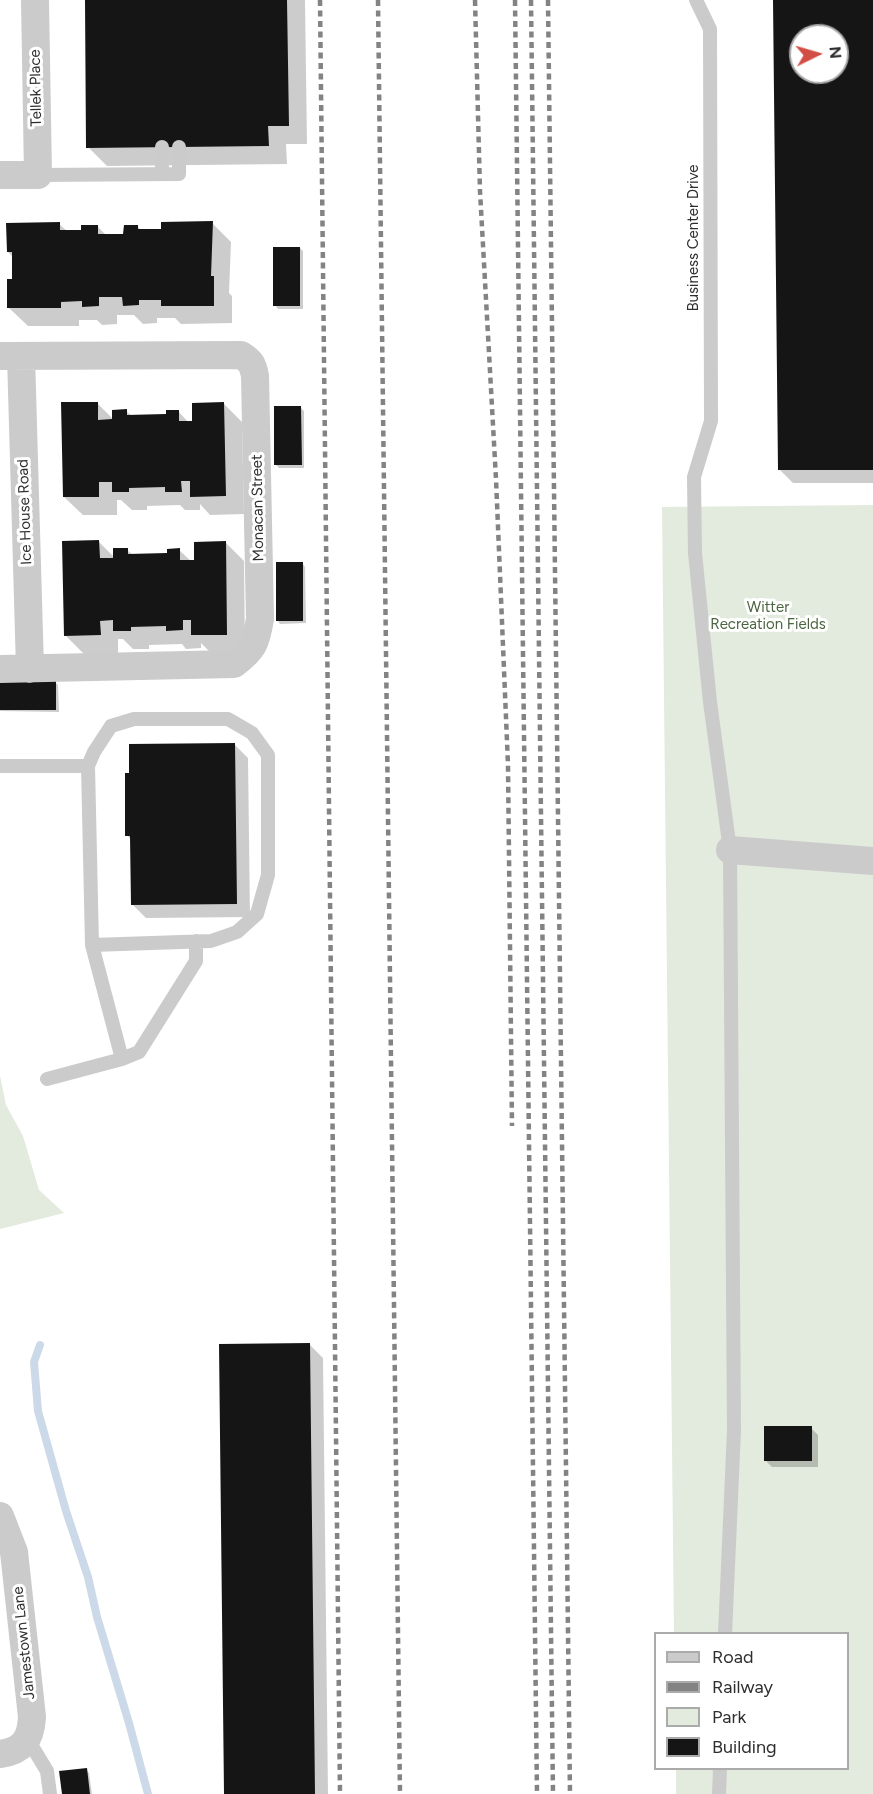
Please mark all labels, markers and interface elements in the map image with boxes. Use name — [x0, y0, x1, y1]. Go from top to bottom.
north arrow — [789, 24, 849, 84]
text: N — [825, 46, 845, 60]
street label: Tellek Place — [26, 49, 46, 127]
street label: Business Center Drive — [685, 165, 703, 311]
street label: Monacan Street — [248, 454, 268, 562]
street label: Ice House Road — [14, 459, 36, 565]
park label: Witter Recreation Fields — [710, 599, 826, 634]
street label: Jamestown Lane — [9, 1586, 39, 1700]
legend — [654, 1632, 849, 1770]
text: Road — [712, 1646, 753, 1668]
text: Railway — [712, 1676, 773, 1698]
text: Park — [712, 1706, 746, 1728]
text: Building — [712, 1736, 777, 1758]

